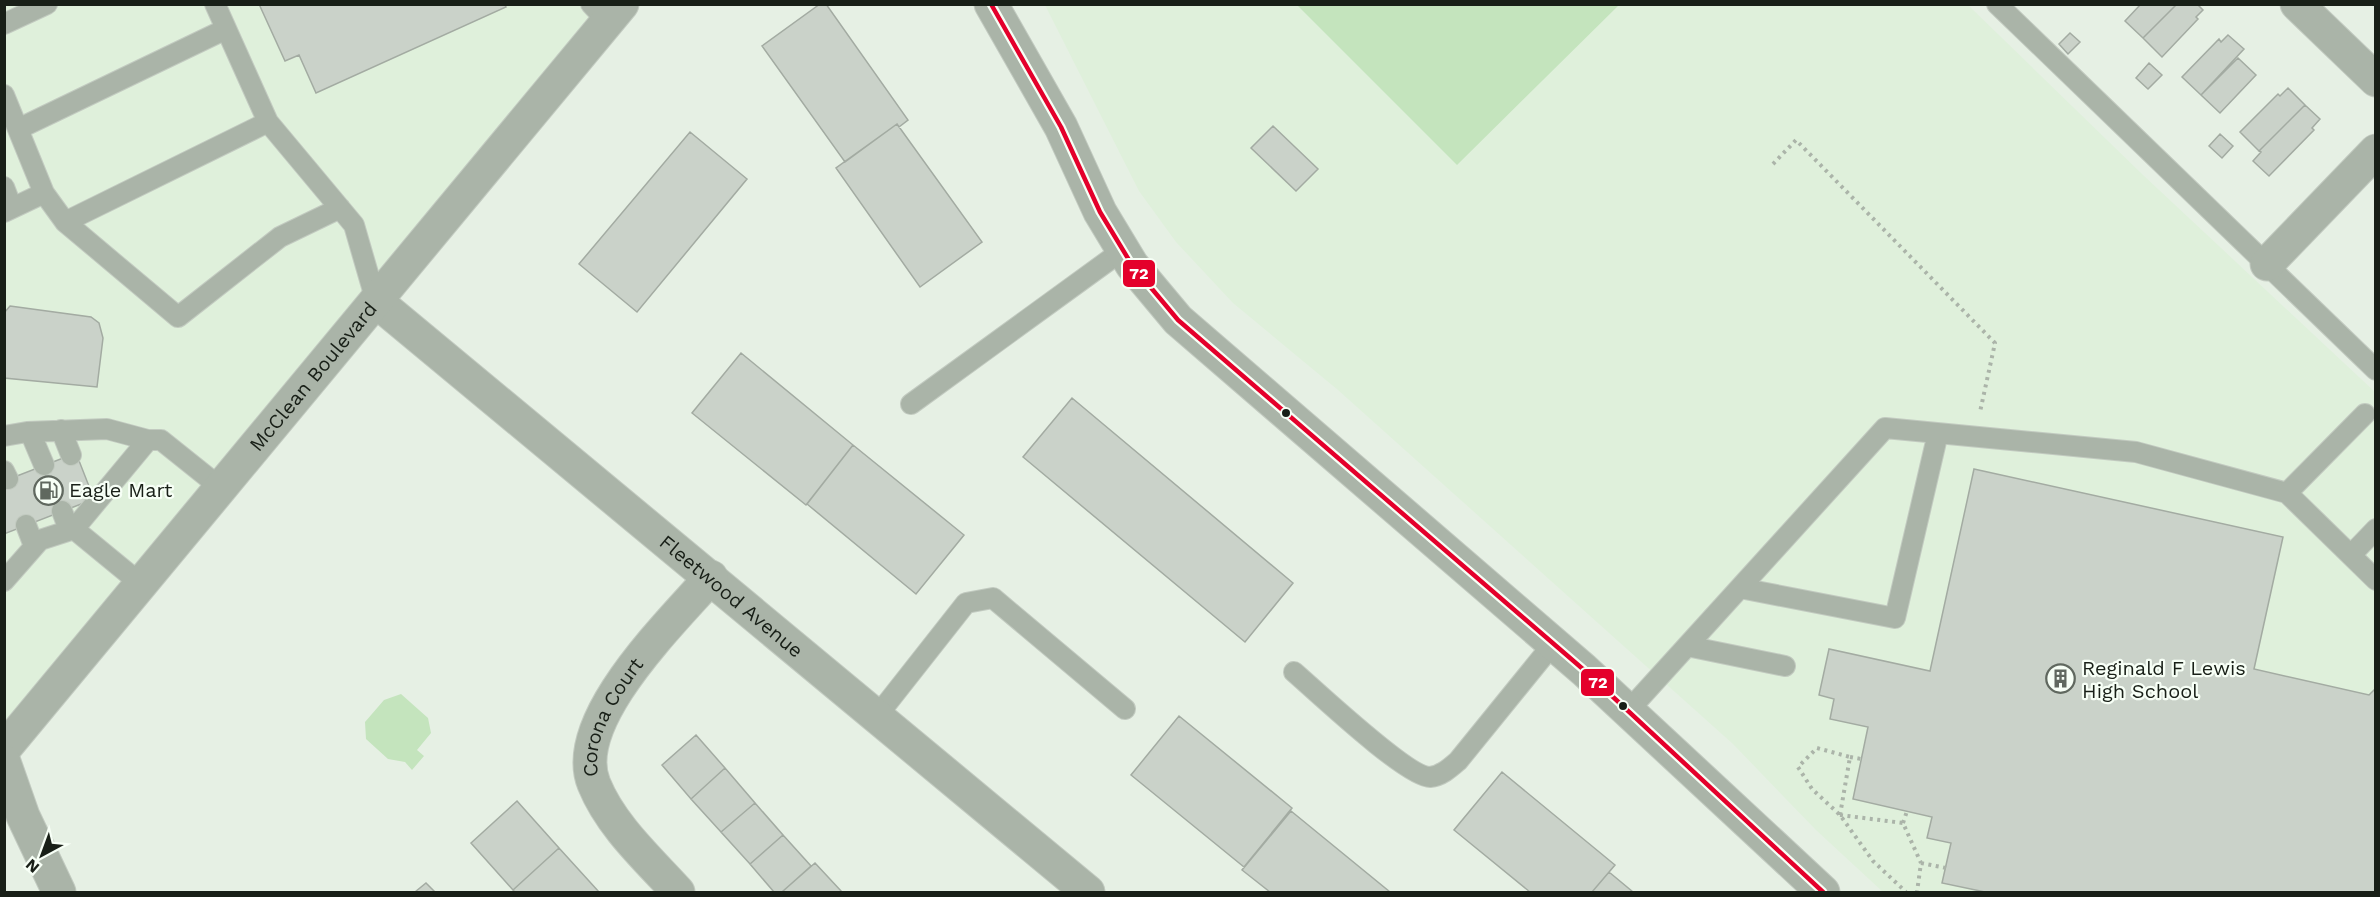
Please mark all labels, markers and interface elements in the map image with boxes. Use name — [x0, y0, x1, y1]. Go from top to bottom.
line badge: 72 — [1122, 259, 1156, 288]
text: 72 — [1129, 264, 1149, 283]
street label: McClean Boulevard — [244, 297, 382, 456]
unlabelled marker — [1280, 407, 1292, 419]
fuel station icon: Eagle Mart — [32, 474, 64, 506]
place label: Eagle Mart — [69, 478, 173, 502]
street label: Fleetwood Avenue — [655, 530, 808, 663]
street label: Corona Court — [578, 652, 648, 778]
place label: Reginald F Lewis High School — [2082, 656, 2246, 703]
building icon: Reginald F Lewis High School — [2045, 663, 2077, 695]
line badge: 72 — [1580, 668, 1615, 697]
text: 72 — [1588, 673, 1608, 692]
unlabelled marker — [1617, 700, 1629, 712]
north arrow — [12, 825, 72, 885]
text: N — [22, 855, 43, 877]

